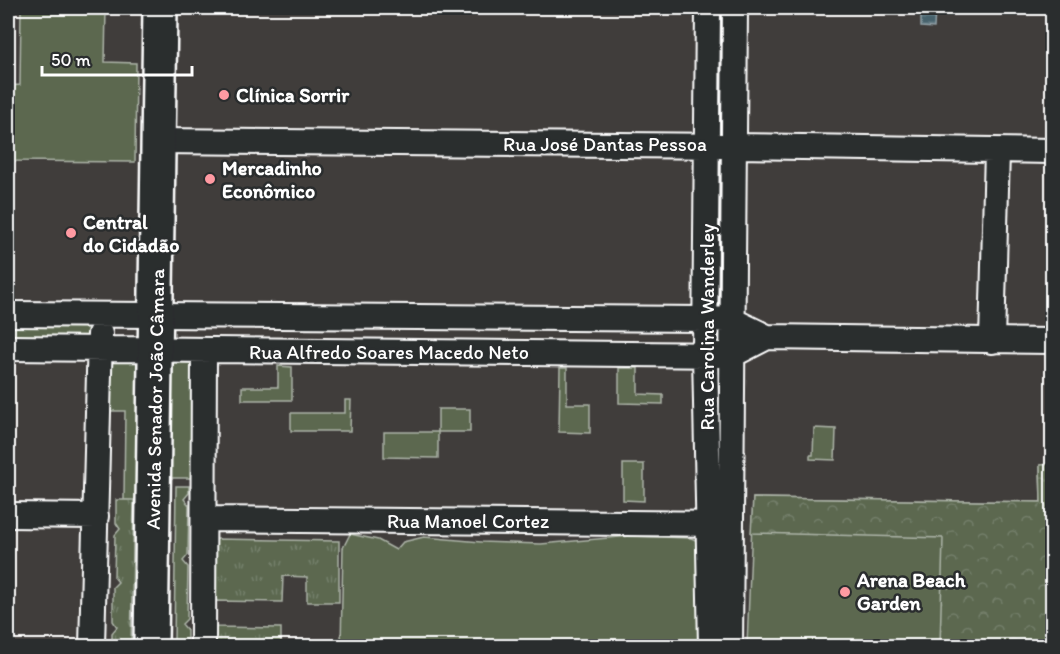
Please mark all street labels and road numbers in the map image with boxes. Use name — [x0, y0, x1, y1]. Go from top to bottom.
street label: Rua José Dantas Pessoa — [503, 132, 707, 156]
street label: Rua Carolina Wanderley — [695, 223, 719, 430]
street label: Avenida Senador João Câmara — [141, 268, 169, 530]
street label: Rua Alfredo Soares Macedo Neto — [249, 340, 529, 364]
street label: Rua Manoel Cortez — [387, 509, 549, 533]

